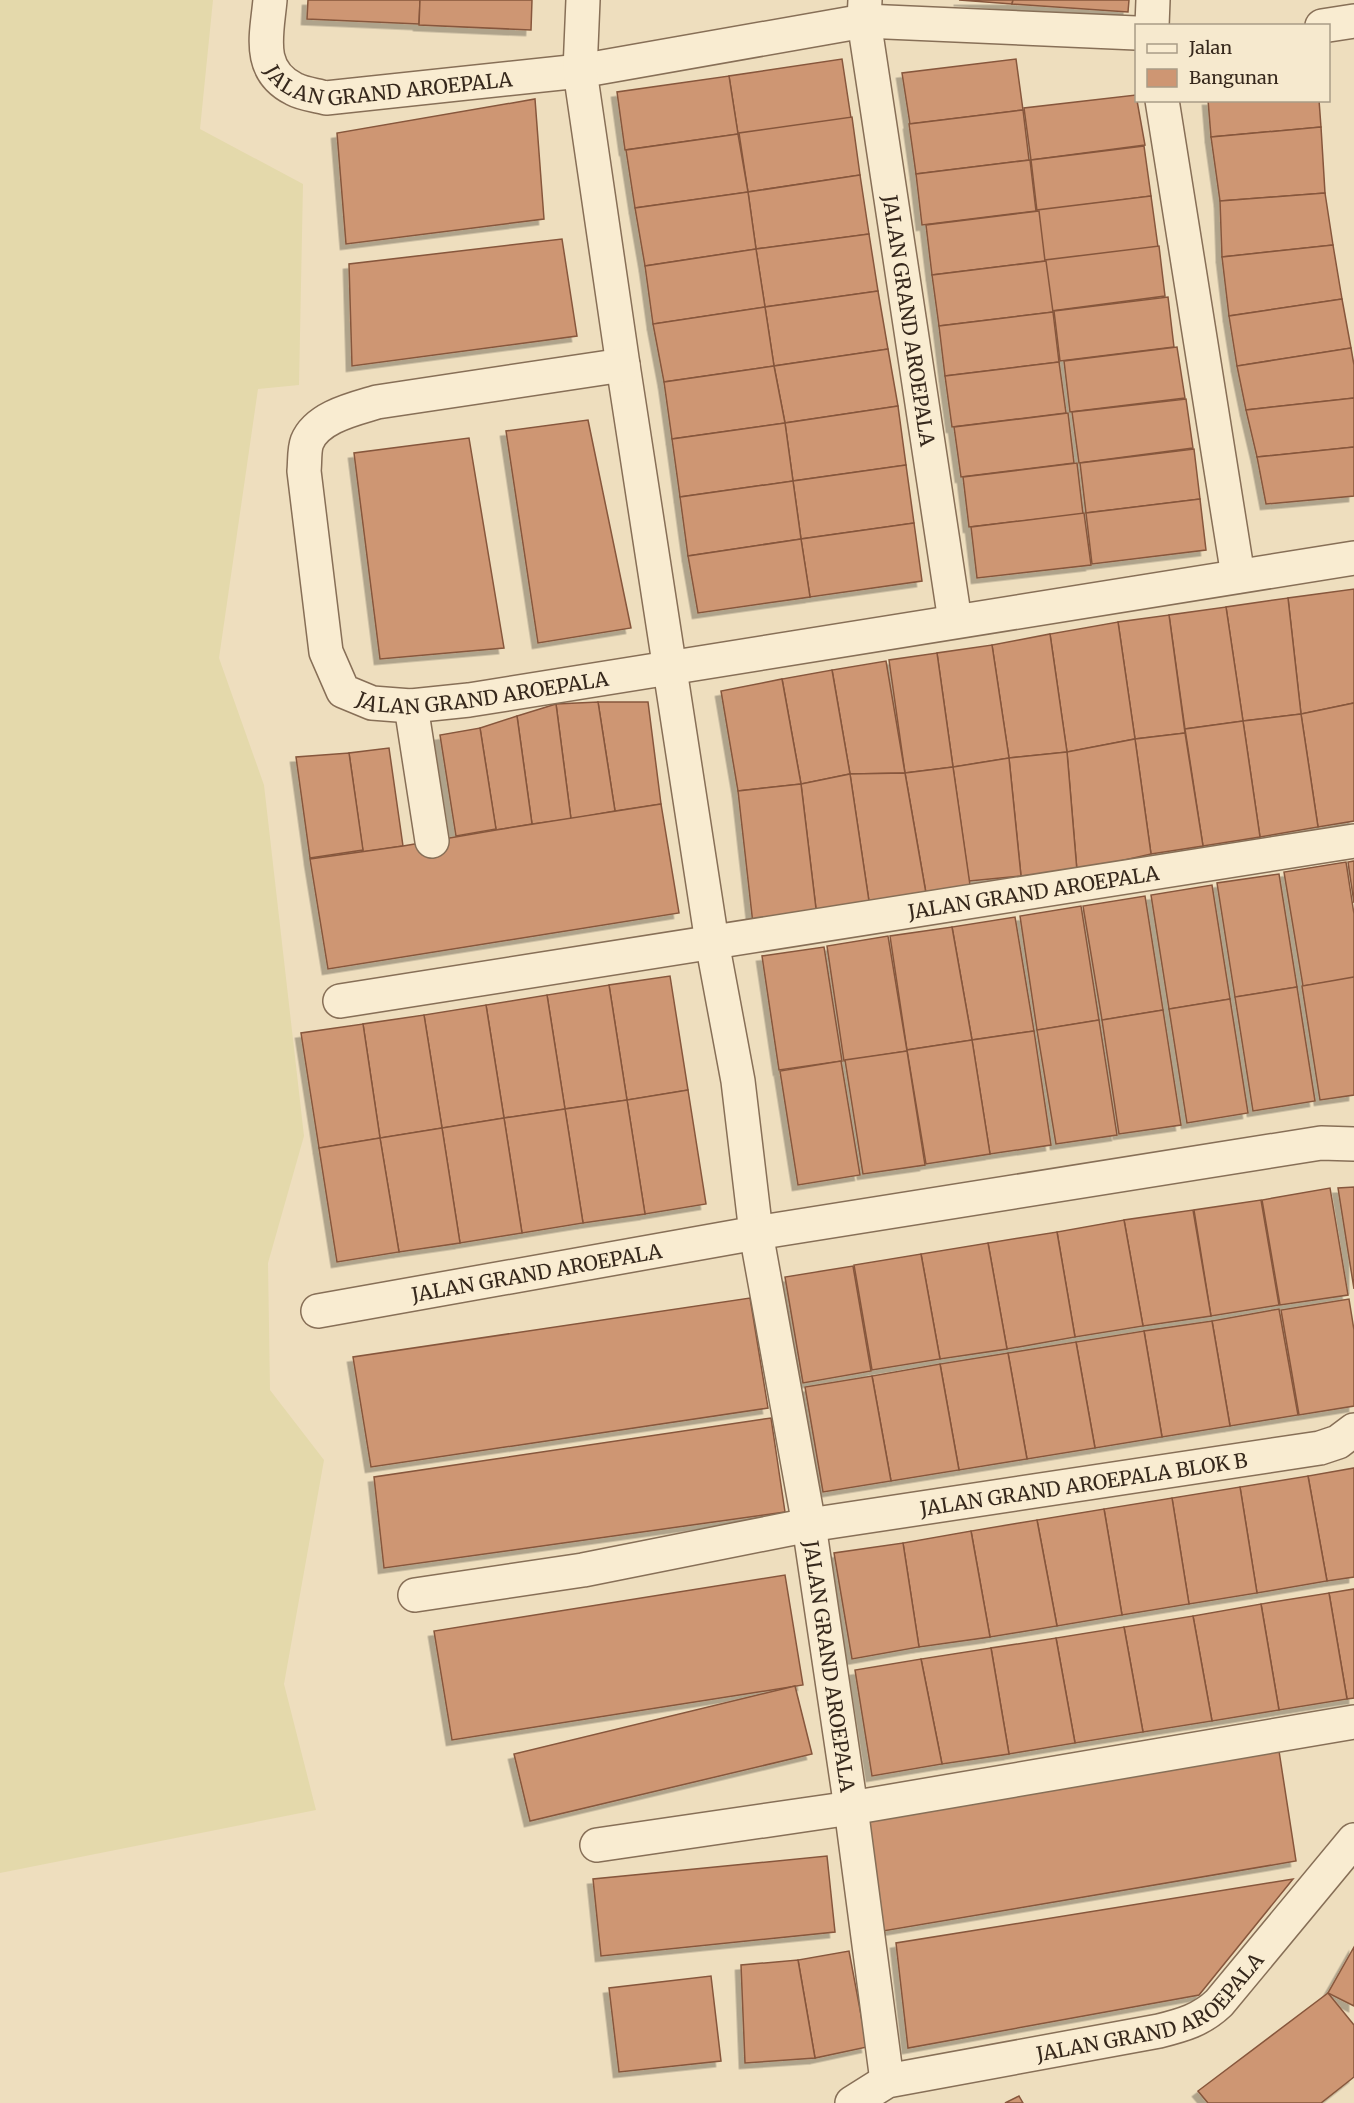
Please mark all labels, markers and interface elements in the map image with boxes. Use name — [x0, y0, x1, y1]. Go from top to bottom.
legend — [1135, 24, 1330, 102]
text: Jalan — [1188, 36, 1232, 59]
street label: JALAN GRAND AROEPALA — [259, 59, 515, 111]
text: Bangunan — [1189, 66, 1279, 89]
street label: JALAN GRAND AROEPALA — [878, 192, 941, 449]
street label: JALAN GRAND AROEPALA — [352, 665, 611, 719]
street label: JALAN GRAND AROEPALA — [905, 859, 1162, 924]
street label: JALAN GRAND AROEPALA — [408, 1237, 665, 1307]
street label: JALAN GRAND AROEPALA BLOK B — [917, 1447, 1249, 1521]
street label: JALAN GRAND AROEPALA — [799, 1538, 861, 1794]
street label: JALAN GRAND AROEPALA — [1033, 1947, 1269, 2066]

